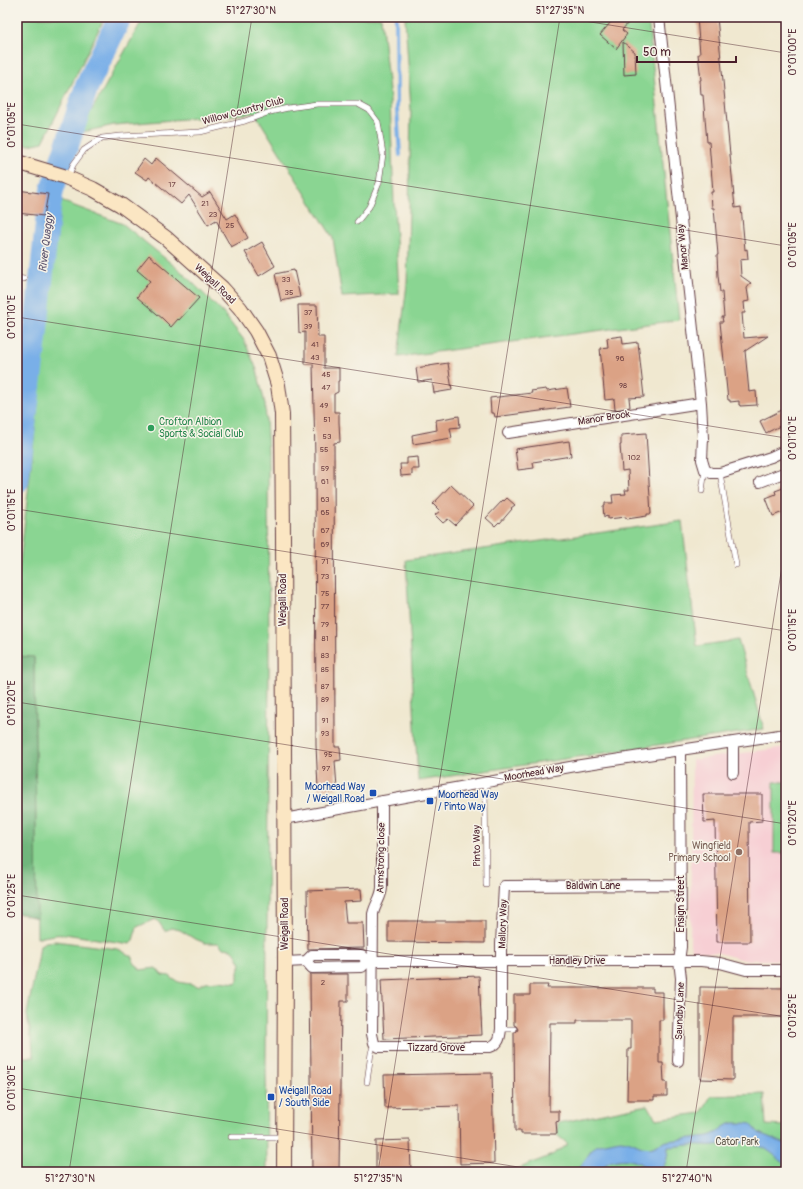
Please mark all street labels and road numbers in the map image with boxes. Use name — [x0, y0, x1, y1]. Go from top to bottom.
street label: Willow Country Club — [201, 94, 285, 128]
street label: Manor Way — [675, 223, 691, 270]
street label: Weigall Road — [192, 261, 238, 307]
street label: Manor Brook — [577, 408, 632, 428]
street label: Weigall Road — [277, 574, 289, 626]
street label: Moorhead Way — [503, 762, 565, 784]
street label: Armstrong close — [374, 822, 388, 894]
street label: Pinto Way — [471, 824, 483, 867]
street label: Ensign Street — [675, 875, 687, 932]
street label: Baldwin Lane — [566, 880, 620, 892]
street label: Weigall Road — [279, 898, 291, 950]
street label: Mallory Way — [496, 898, 510, 949]
street label: Handley Drive — [549, 955, 605, 967]
street label: Saundby Lane — [673, 982, 687, 1040]
street label: Tizzard Grove — [407, 1042, 465, 1054]

